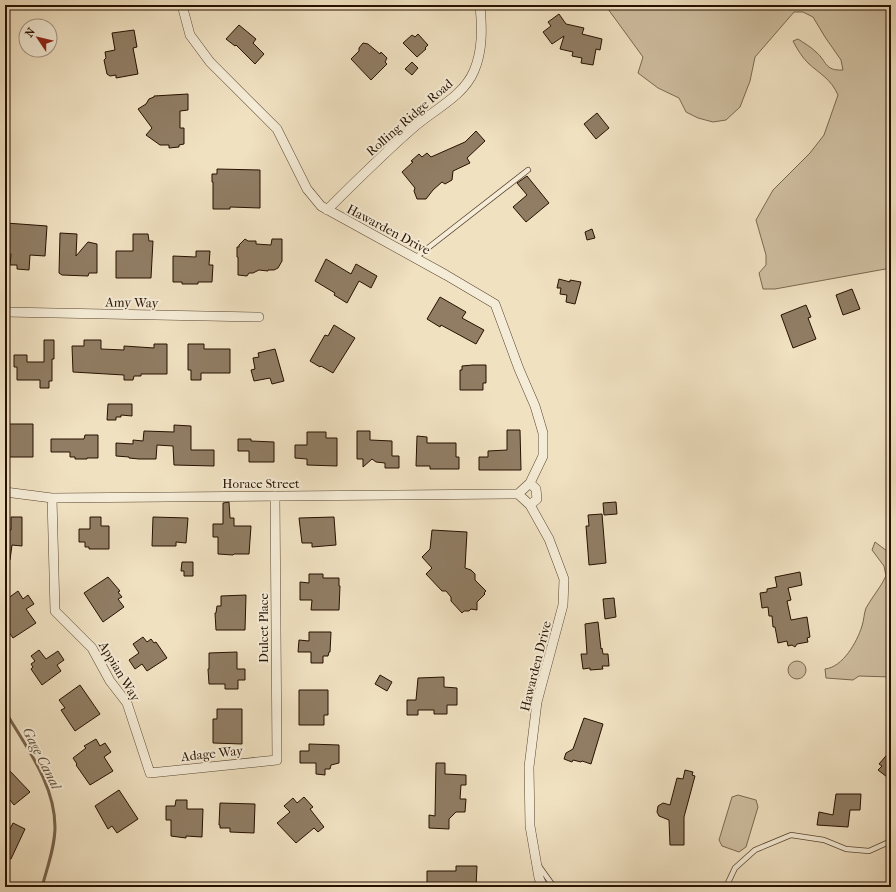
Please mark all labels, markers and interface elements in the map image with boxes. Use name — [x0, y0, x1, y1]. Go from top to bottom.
north arrow — [18, 18, 58, 58]
text: N — [22, 25, 38, 40]
street label: Rolling Ridge Road — [363, 75, 456, 159]
street label: Hawarden Drive — [344, 201, 434, 258]
street label: Amy Way — [104, 295, 160, 310]
street label: Horace Street — [222, 476, 300, 491]
street label: Dulcet Place — [256, 592, 271, 663]
street label: Hawarden Drive — [517, 619, 554, 713]
street label: Appian Way — [95, 638, 144, 705]
water label: Gage Canal — [19, 724, 65, 793]
street label: Adage Way — [179, 743, 245, 764]

